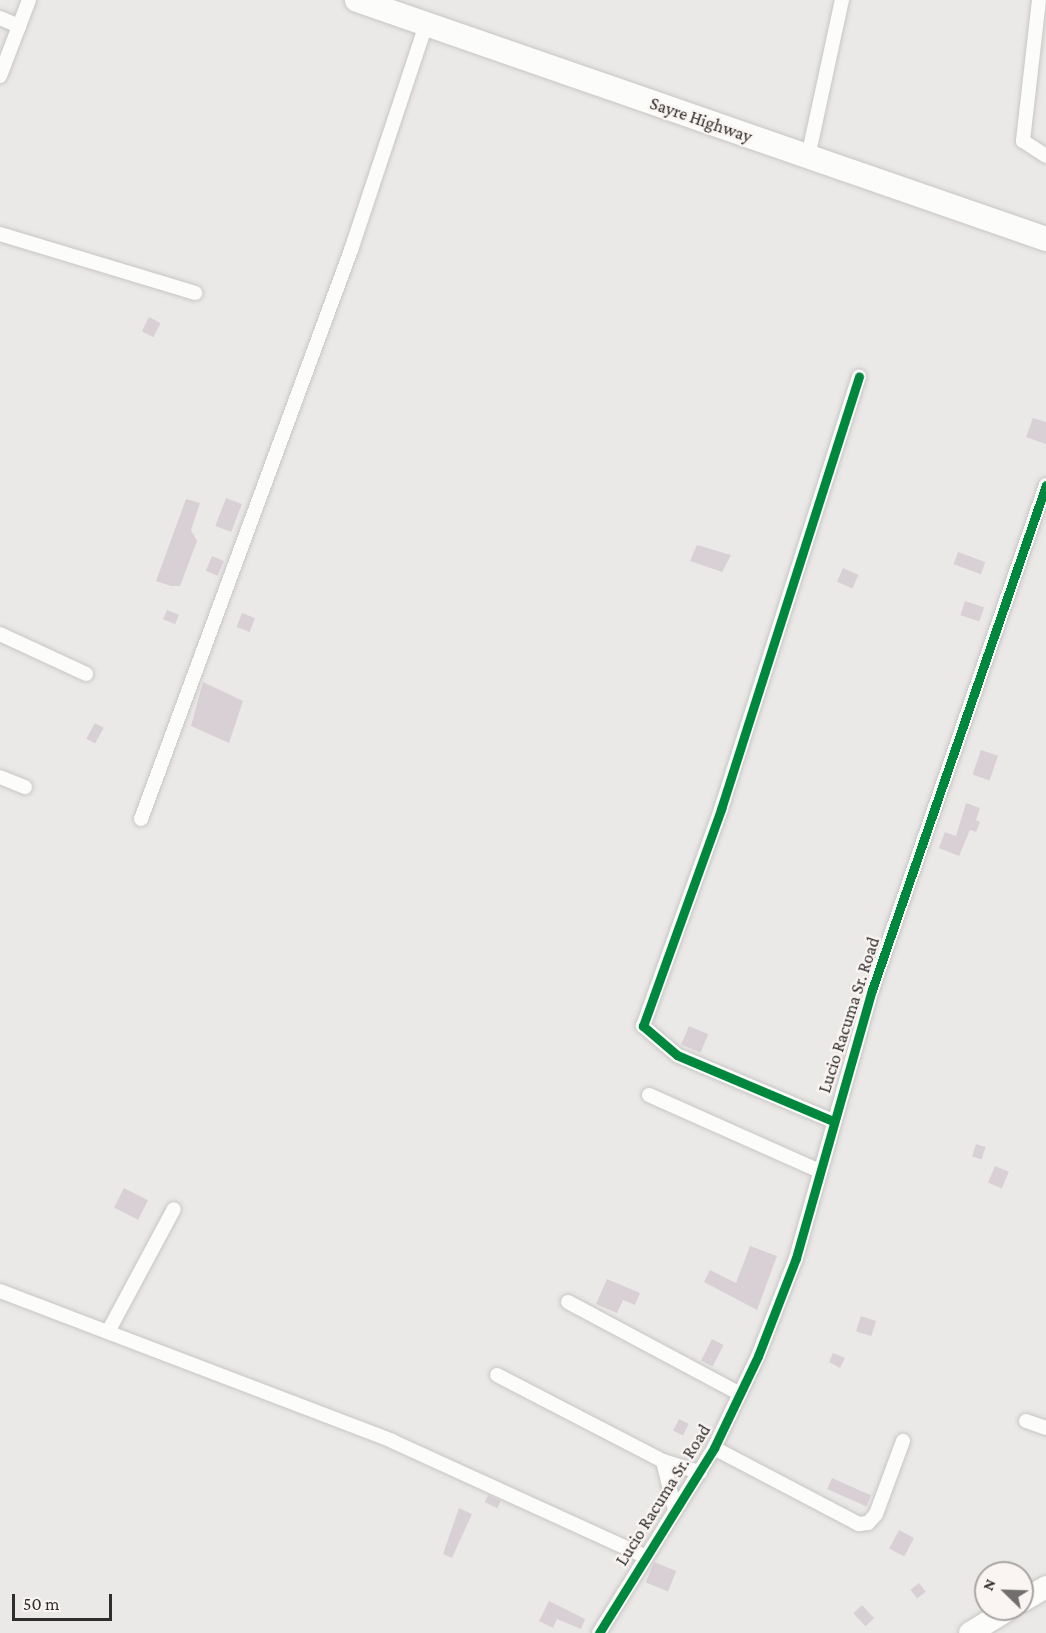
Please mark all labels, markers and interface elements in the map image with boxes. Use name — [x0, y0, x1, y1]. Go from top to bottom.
street label: Sayre Highway — [647, 92, 755, 148]
street label: Lucio Racuma Sr. Road — [814, 934, 884, 1096]
street label: Lucio Racuma Sr. Road — [611, 1420, 715, 1570]
north arrow — [974, 1561, 1034, 1621]
text: N — [979, 1576, 999, 1593]
scale bar — [15, 1582, 116, 1620]
text: 50 m — [23, 1594, 60, 1614]

